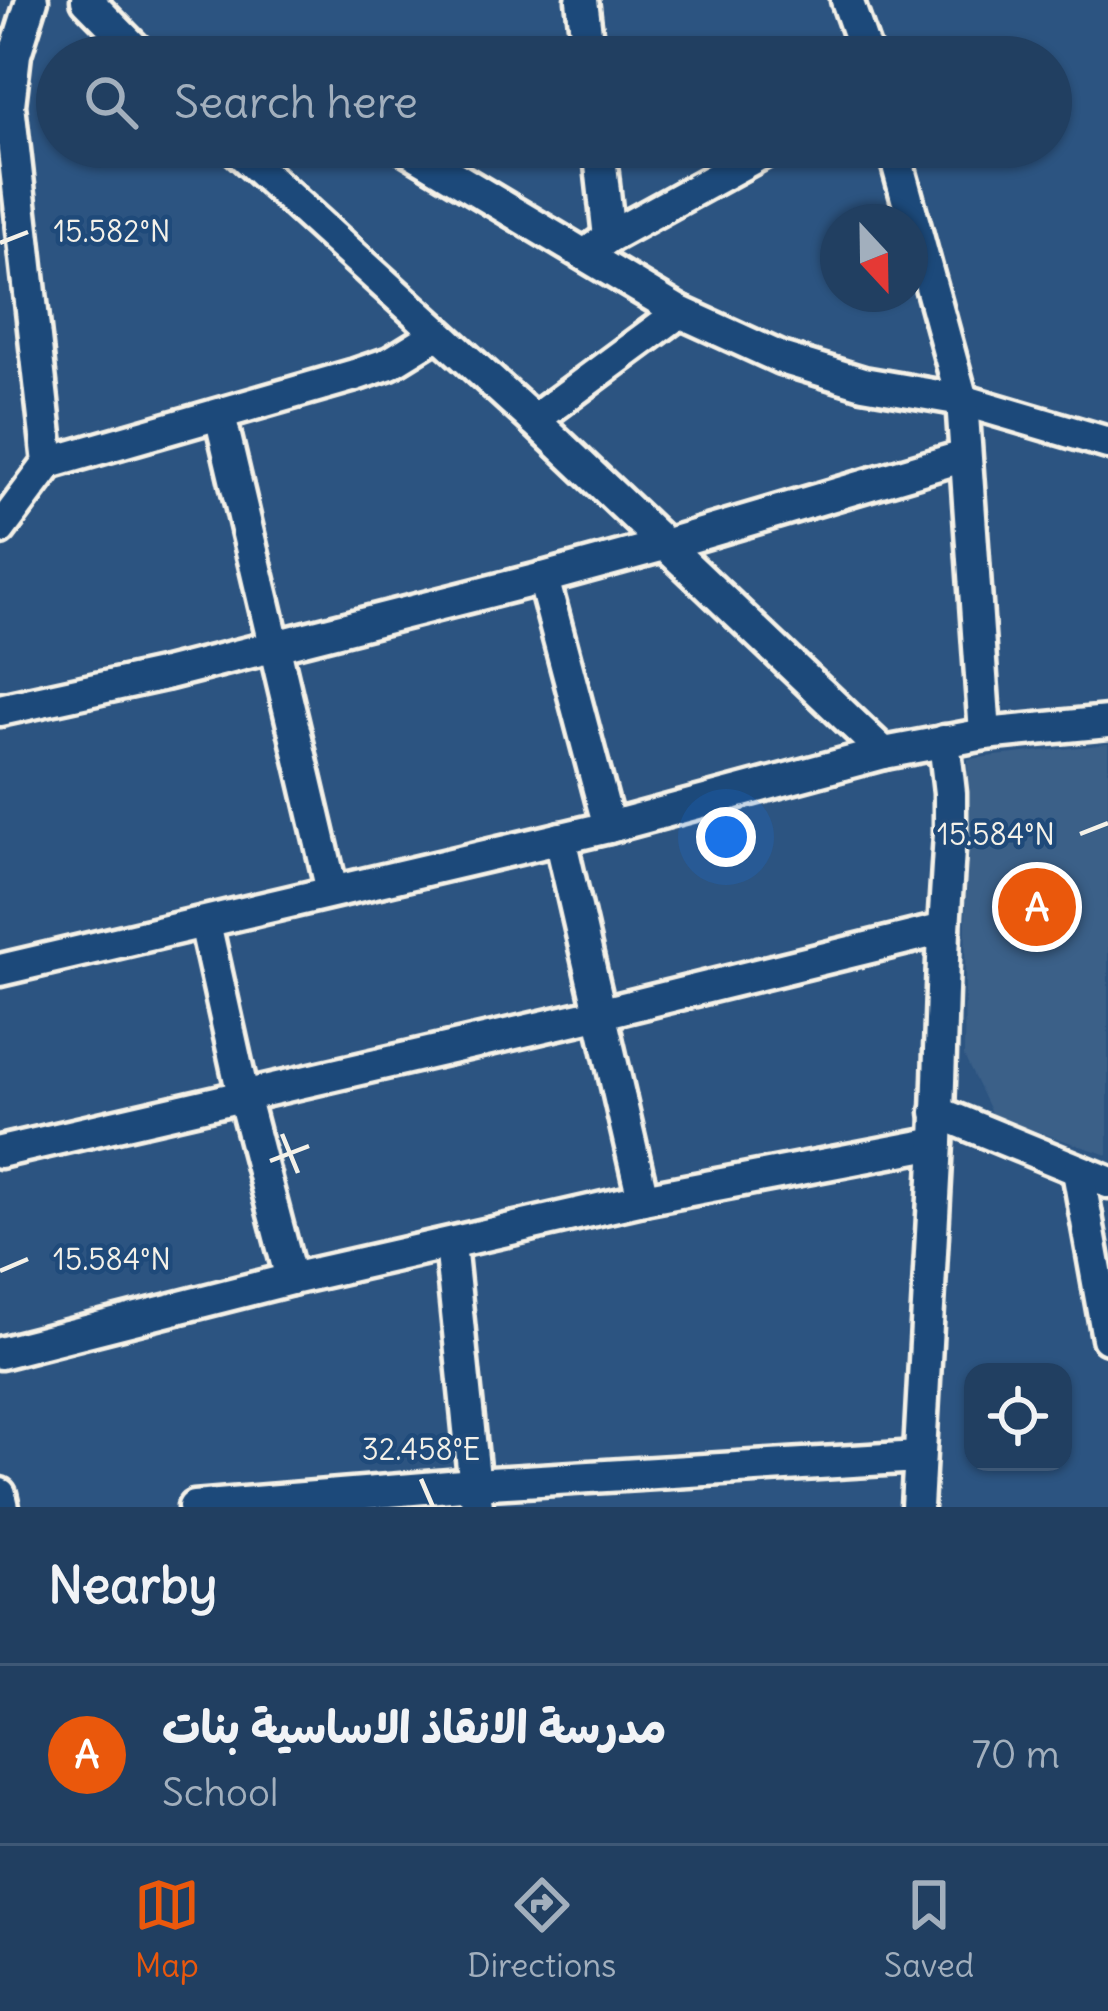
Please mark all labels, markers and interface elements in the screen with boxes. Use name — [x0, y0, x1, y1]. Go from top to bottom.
search box — [36, 36, 1072, 168]
icon: search — [78, 69, 144, 135]
text: Search here — [174, 74, 418, 130]
north arrow — [820, 204, 928, 312]
text: 15.582°N — [53, 212, 171, 250]
your location — [696, 807, 756, 867]
text: 15.584°N — [937, 815, 1055, 853]
pin: A — [998, 862, 1076, 952]
text: 15.584°N — [53, 1240, 171, 1278]
map controls — [964, 1363, 1072, 1471]
button: locate — [964, 1363, 1072, 1471]
text: 32.458°E — [362, 1430, 480, 1468]
text: Nearby — [48, 1553, 217, 1617]
text: مدرسة الانقاذ الاساسية بنات — [162, 1699, 667, 1755]
text: A — [74, 1730, 100, 1779]
text: 70 m — [972, 1730, 1060, 1779]
text: School — [162, 1768, 279, 1817]
tab: Map — [134, 1872, 200, 1986]
tab: Directions — [467, 1872, 616, 1986]
tab: Saved — [884, 1872, 974, 1986]

